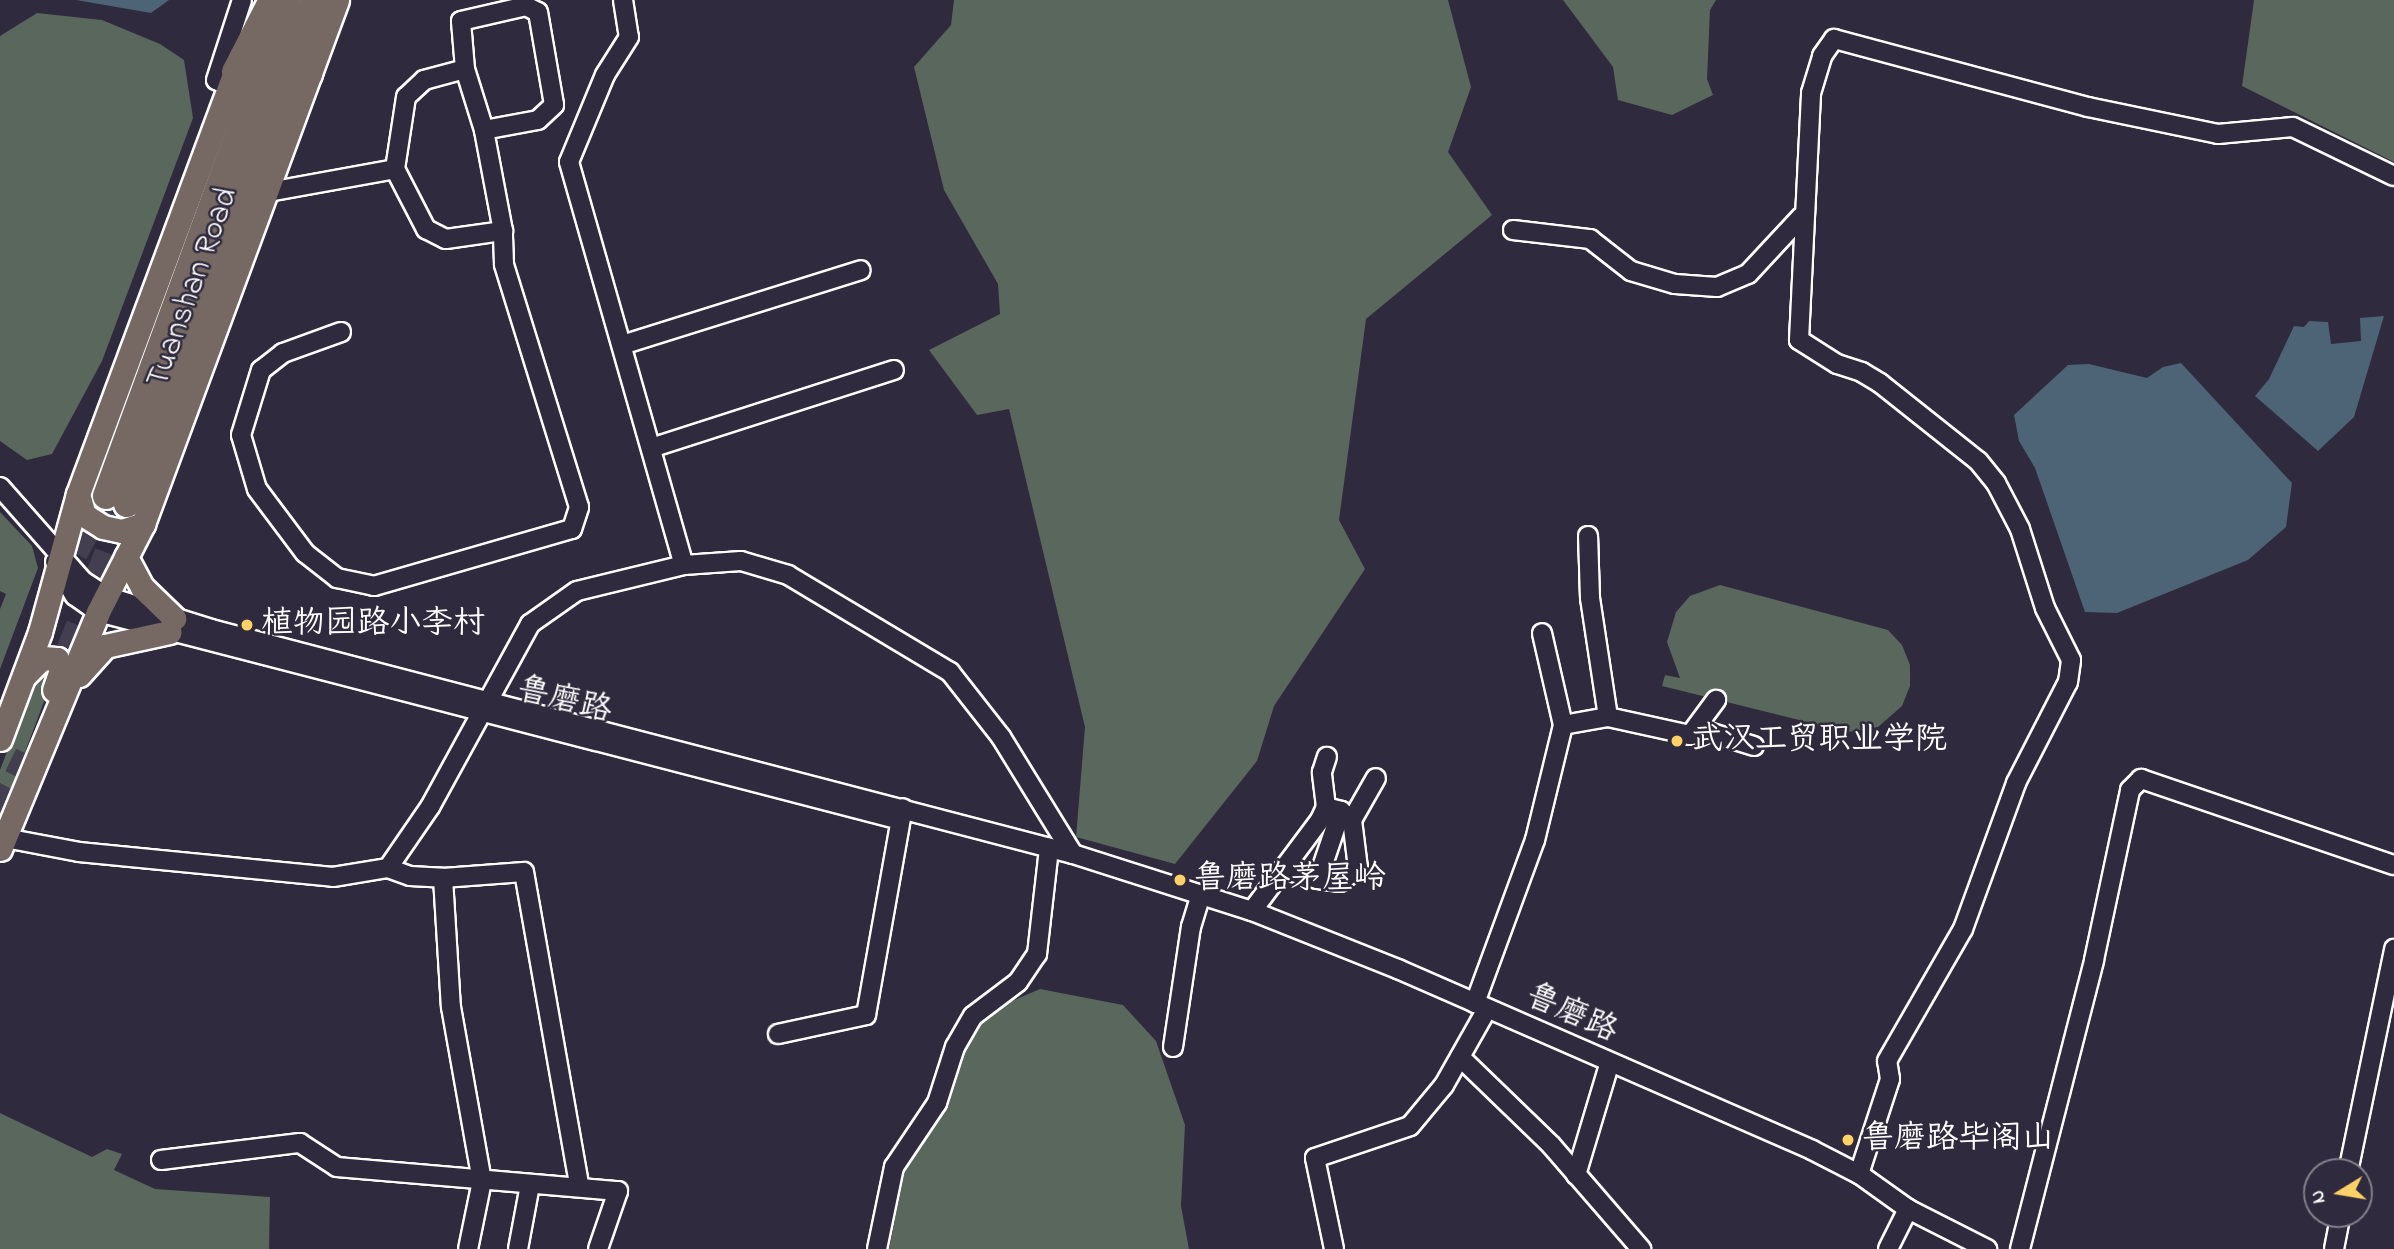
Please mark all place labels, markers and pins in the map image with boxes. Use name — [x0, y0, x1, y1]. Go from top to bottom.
place label: 植物园路小李村 — [261, 606, 485, 644]
marker: 植物园路小李村 — [239, 617, 255, 633]
place label: 武汉工贸职业学院 — [1691, 722, 1947, 760]
marker: 武汉工贸职业学院 — [1669, 733, 1685, 749]
place label: 鲁磨路茅屋岭 — [1194, 861, 1386, 899]
marker: 鲁磨路茅屋岭 — [1172, 872, 1188, 888]
place label: 鲁磨路毕阁山 — [1862, 1121, 2054, 1159]
marker: 鲁磨路毕阁山 — [1840, 1132, 1856, 1148]

